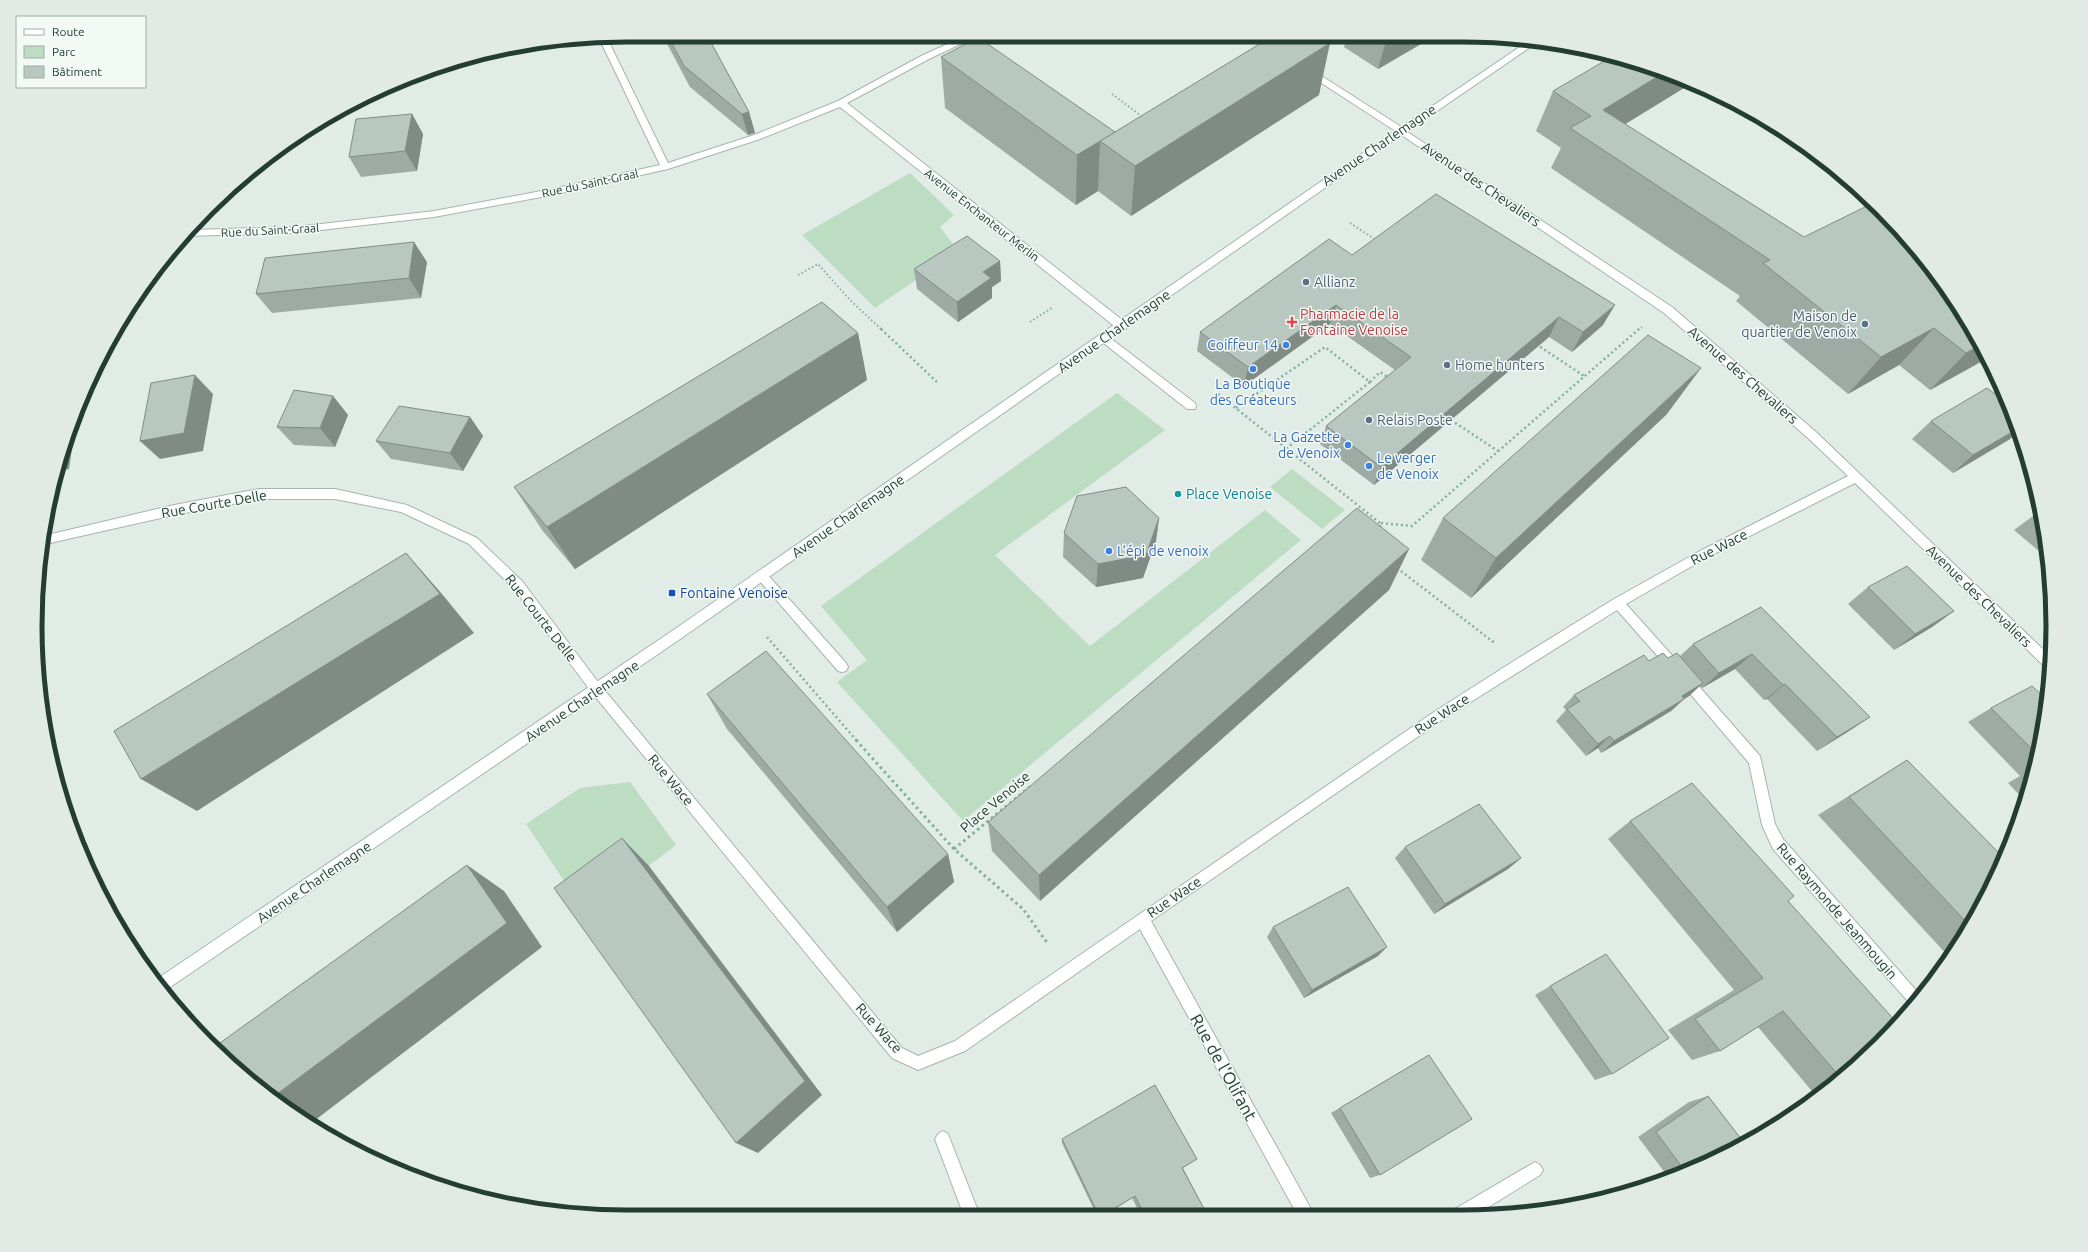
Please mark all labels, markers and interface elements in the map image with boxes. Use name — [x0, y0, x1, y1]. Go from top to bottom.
legend — [16, 16, 146, 88]
text: Route — [52, 25, 85, 38]
text: Parc — [52, 45, 76, 58]
text: Bâtiment — [52, 65, 102, 78]
street label: Avenue Charlemagne — [1319, 101, 1439, 189]
street label: Avenue des Chevaliers — [1418, 138, 1544, 230]
street label: Rue du Saint-Graal — [541, 166, 639, 200]
street label: Avenue Enchanteur Merlin — [922, 166, 1042, 264]
street label: Rue du Saint-Graal — [221, 221, 319, 239]
place label: Allianz — [1314, 274, 1355, 290]
marker: Allianz — [1301, 277, 1311, 287]
street label: Avenue Charlemagne — [1055, 286, 1173, 376]
place label: Pharmacie de la Fontaine Venoise — [1300, 306, 1408, 338]
place label: Maison de quartier de Venoix — [1741, 308, 1857, 340]
marker: Pharmacie de la Fontaine Venoise — [1287, 317, 1297, 327]
marker: Maison de quartier de Venoix — [1860, 319, 1870, 329]
street label: Avenue des Chevaliers — [1685, 323, 1801, 427]
place label: Coiffeur 14 — [1207, 337, 1278, 353]
marker: Coiffeur 14 — [1281, 340, 1291, 350]
place label: Home hunters — [1455, 357, 1545, 373]
marker: Home hunters — [1442, 360, 1452, 370]
marker: La Boutique des Créateurs — [1248, 364, 1258, 374]
place label: La Boutique des Créateurs — [1210, 376, 1296, 408]
place label: Relais Poste — [1377, 412, 1453, 428]
marker: Relais Poste — [1364, 415, 1374, 425]
place label: La Gazette de Venoix — [1273, 429, 1340, 461]
marker: La Gazette de Venoix — [1343, 440, 1353, 450]
place label: Le verger de Venoix — [1377, 450, 1439, 482]
marker: Le verger de Venoix — [1364, 461, 1374, 471]
street label: Avenue Charlemagne — [789, 471, 907, 561]
place label: Place Venoise — [1186, 486, 1272, 502]
street label: Rue Courte Delle — [160, 487, 268, 521]
marker: Place Venoise — [1173, 489, 1183, 499]
street label: Rue Wace — [1688, 526, 1750, 568]
street label: Avenue des Chevaliers — [1923, 542, 2035, 650]
place label: L'épi de venoix — [1117, 543, 1209, 559]
marker: L'épi de venoix — [1104, 546, 1114, 556]
street label: Rue Courte Delle — [502, 571, 580, 665]
place label: Fontaine Venoise — [680, 585, 788, 601]
marker: Fontaine Venoise — [667, 588, 677, 598]
street label: Avenue Charlemagne — [522, 657, 642, 745]
street label: Rue Wace — [1412, 690, 1472, 738]
street label: Rue Wace — [645, 751, 697, 809]
street label: Place Venoise — [957, 768, 1033, 836]
street label: Avenue Charlemagne — [254, 838, 374, 926]
street label: Rue Raymonde Jeanmougin — [1773, 840, 1901, 982]
street label: Rue Wace — [1144, 873, 1204, 921]
street label: Rue Wace — [852, 1000, 906, 1056]
street label: Rue de l'Olifant — [1187, 1011, 1261, 1124]

